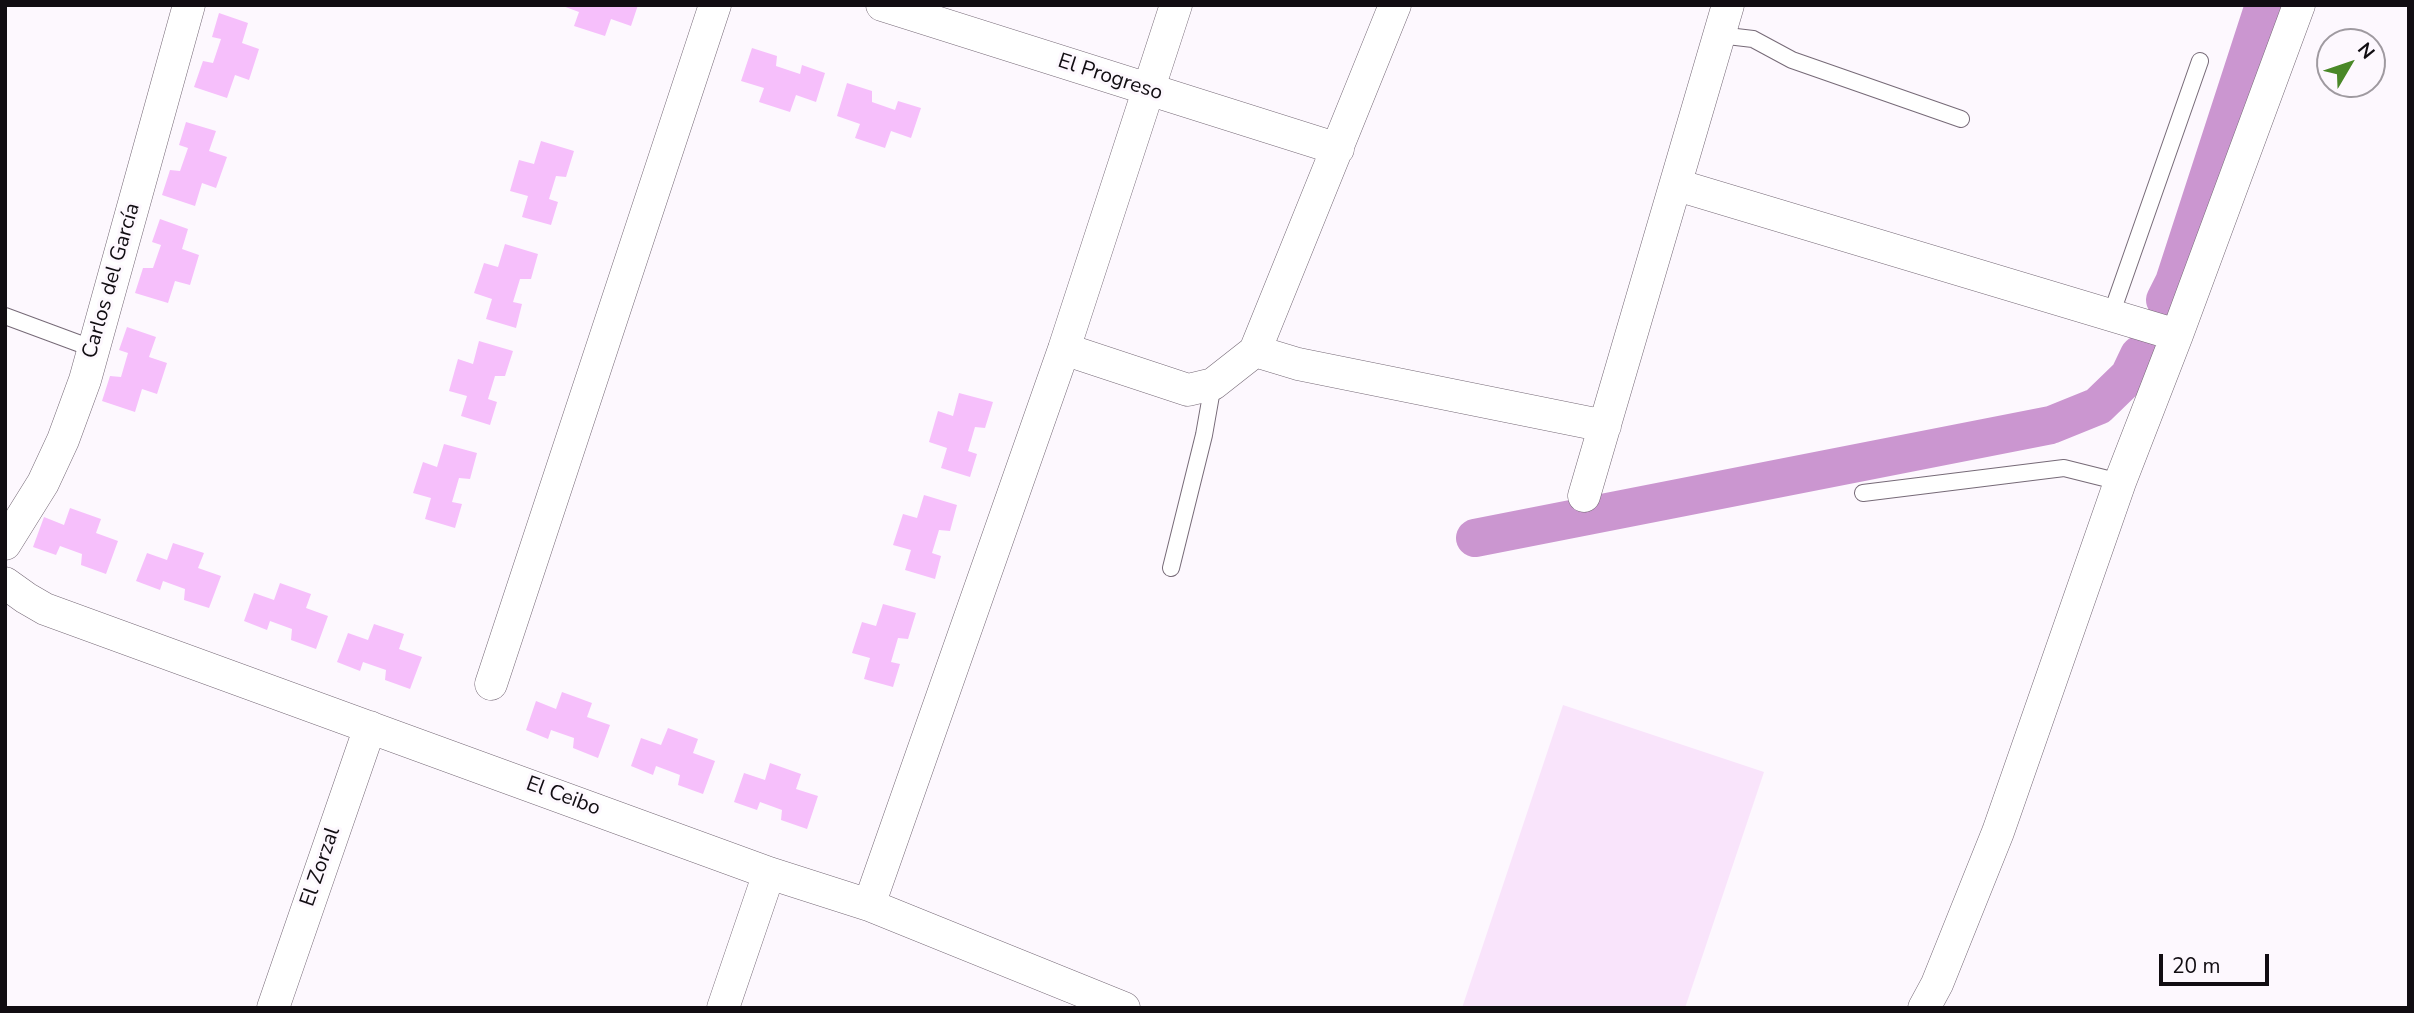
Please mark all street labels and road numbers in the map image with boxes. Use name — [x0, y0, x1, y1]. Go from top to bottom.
street label: El Progreso — [1054, 49, 1166, 107]
street label: Carlos del García — [78, 201, 146, 361]
street label: El Ceibo — [522, 772, 604, 822]
street label: El Zorzal — [296, 824, 346, 910]

